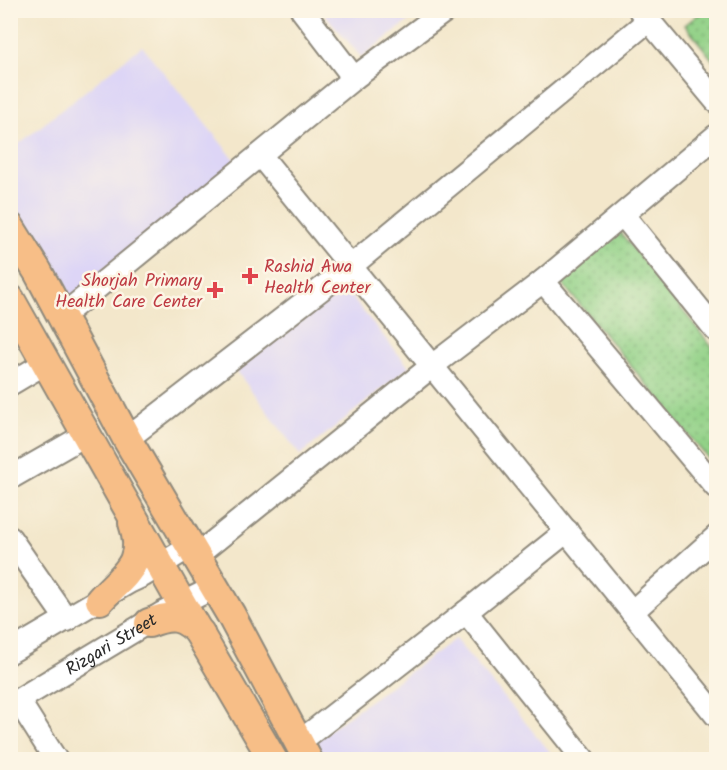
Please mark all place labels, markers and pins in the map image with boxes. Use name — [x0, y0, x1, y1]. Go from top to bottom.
place label: Rashid Awa Health Center — [264, 253, 371, 303]
place label: Shorjah Primary Health Care Center — [55, 267, 203, 317]
marker: Rashid Awa Health Center — [241, 267, 259, 285]
marker: Shorjah Primary Health Care Center — [206, 281, 224, 299]

